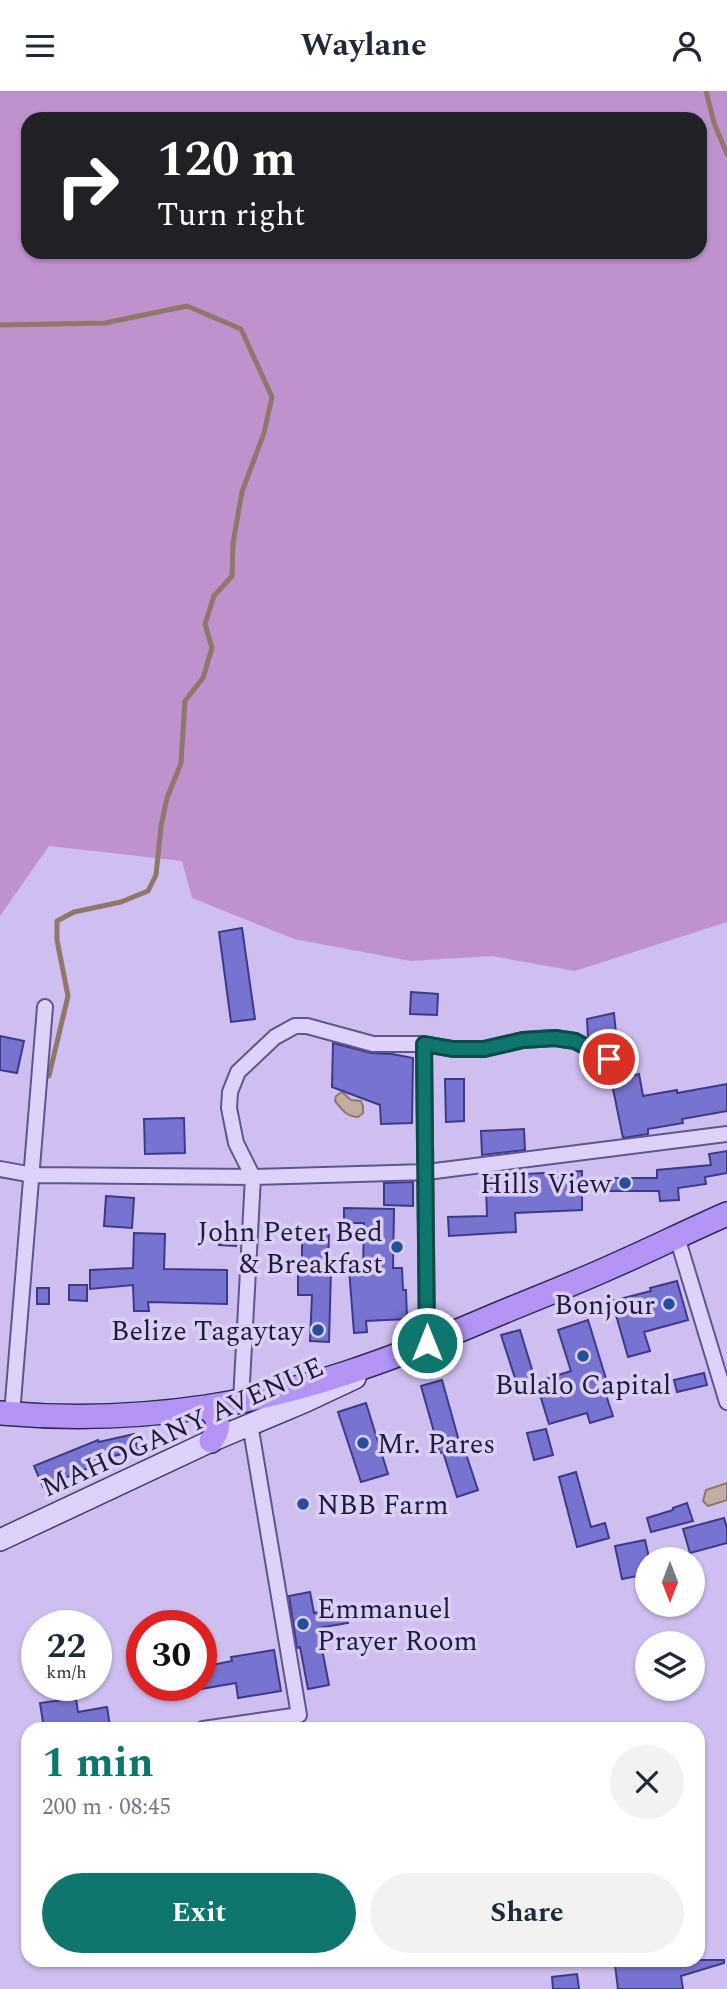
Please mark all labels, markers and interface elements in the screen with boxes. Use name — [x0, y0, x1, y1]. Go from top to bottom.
text: Waylane — [300, 21, 427, 70]
icon: menu — [21, 27, 59, 65]
icon: person — [668, 27, 706, 65]
text: 120 m — [157, 123, 296, 198]
icon: right — [42, 140, 133, 231]
text: Turn right — [157, 191, 305, 240]
pin — [579, 1029, 639, 1089]
icon: arrive — [590, 1040, 628, 1078]
place label: Hills View — [480, 1163, 612, 1206]
marker: Hills View — [617, 1175, 633, 1191]
place label: John Peter Bed & Breakfast — [198, 1211, 383, 1286]
marker: John Peter Bed & Breakfast — [389, 1239, 405, 1255]
place label: Bonjour — [554, 1284, 655, 1327]
marker: Bonjour — [661, 1296, 677, 1312]
position arrow — [390, 1306, 464, 1380]
place label: Belize Tagaytay — [111, 1310, 306, 1353]
marker: Belize Tagaytay — [310, 1322, 326, 1338]
street label: MAHOGANY AVENUE — [34, 1346, 331, 1509]
marker: Bulalo Capital — [575, 1348, 591, 1364]
place label: Bulalo Capital — [495, 1364, 671, 1407]
place label: Mr. Pares — [377, 1423, 495, 1466]
marker: Mr. Pares — [355, 1435, 371, 1451]
place label: NBB Farm — [317, 1484, 448, 1527]
marker: NBB Farm — [295, 1496, 311, 1512]
north arrow — [635, 1547, 705, 1617]
map controls — [635, 1547, 705, 1701]
place label: Emmanuel Prayer Room — [317, 1588, 478, 1663]
speed limit sign: 30 — [126, 1610, 217, 1701]
marker: Emmanuel Prayer Room — [295, 1616, 311, 1632]
text: 22 — [47, 1620, 86, 1673]
button: layers — [635, 1631, 705, 1701]
text: km/h — [46, 1659, 87, 1686]
text: 1 min — [42, 1732, 154, 1795]
button: close — [610, 1745, 684, 1819]
text: 200 m · 08:45 — [42, 1790, 171, 1825]
button: Exit — [42, 1873, 356, 1953]
button: Share — [370, 1873, 684, 1953]

